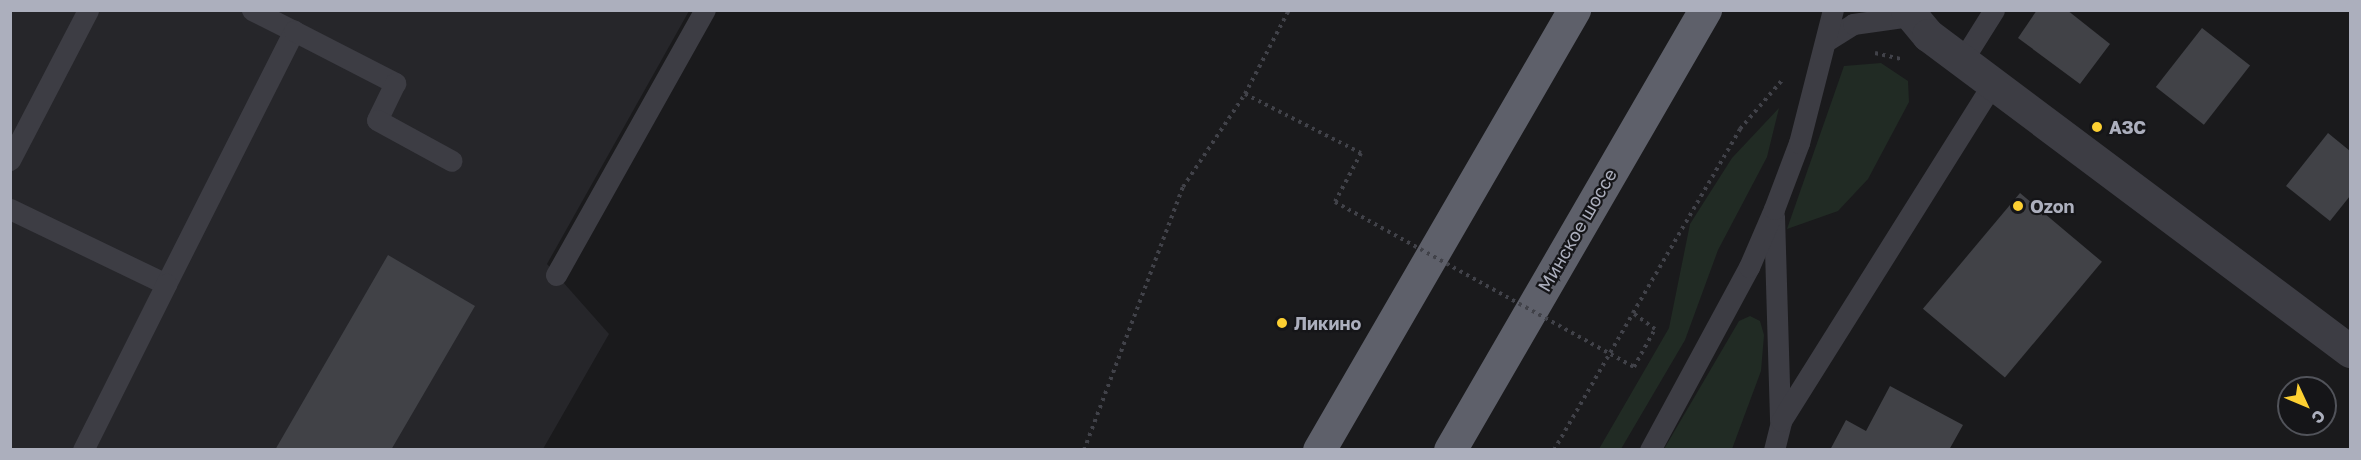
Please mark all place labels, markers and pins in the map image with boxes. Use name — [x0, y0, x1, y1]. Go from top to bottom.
place label: АЗС — [2109, 116, 2146, 138]
marker: АЗС — [2090, 120, 2104, 134]
place label: Ozon — [2030, 195, 2074, 217]
marker: Ozon — [2011, 199, 2025, 213]
place label: Ликино — [1294, 312, 1361, 334]
marker: Ликино — [1275, 316, 1289, 330]

